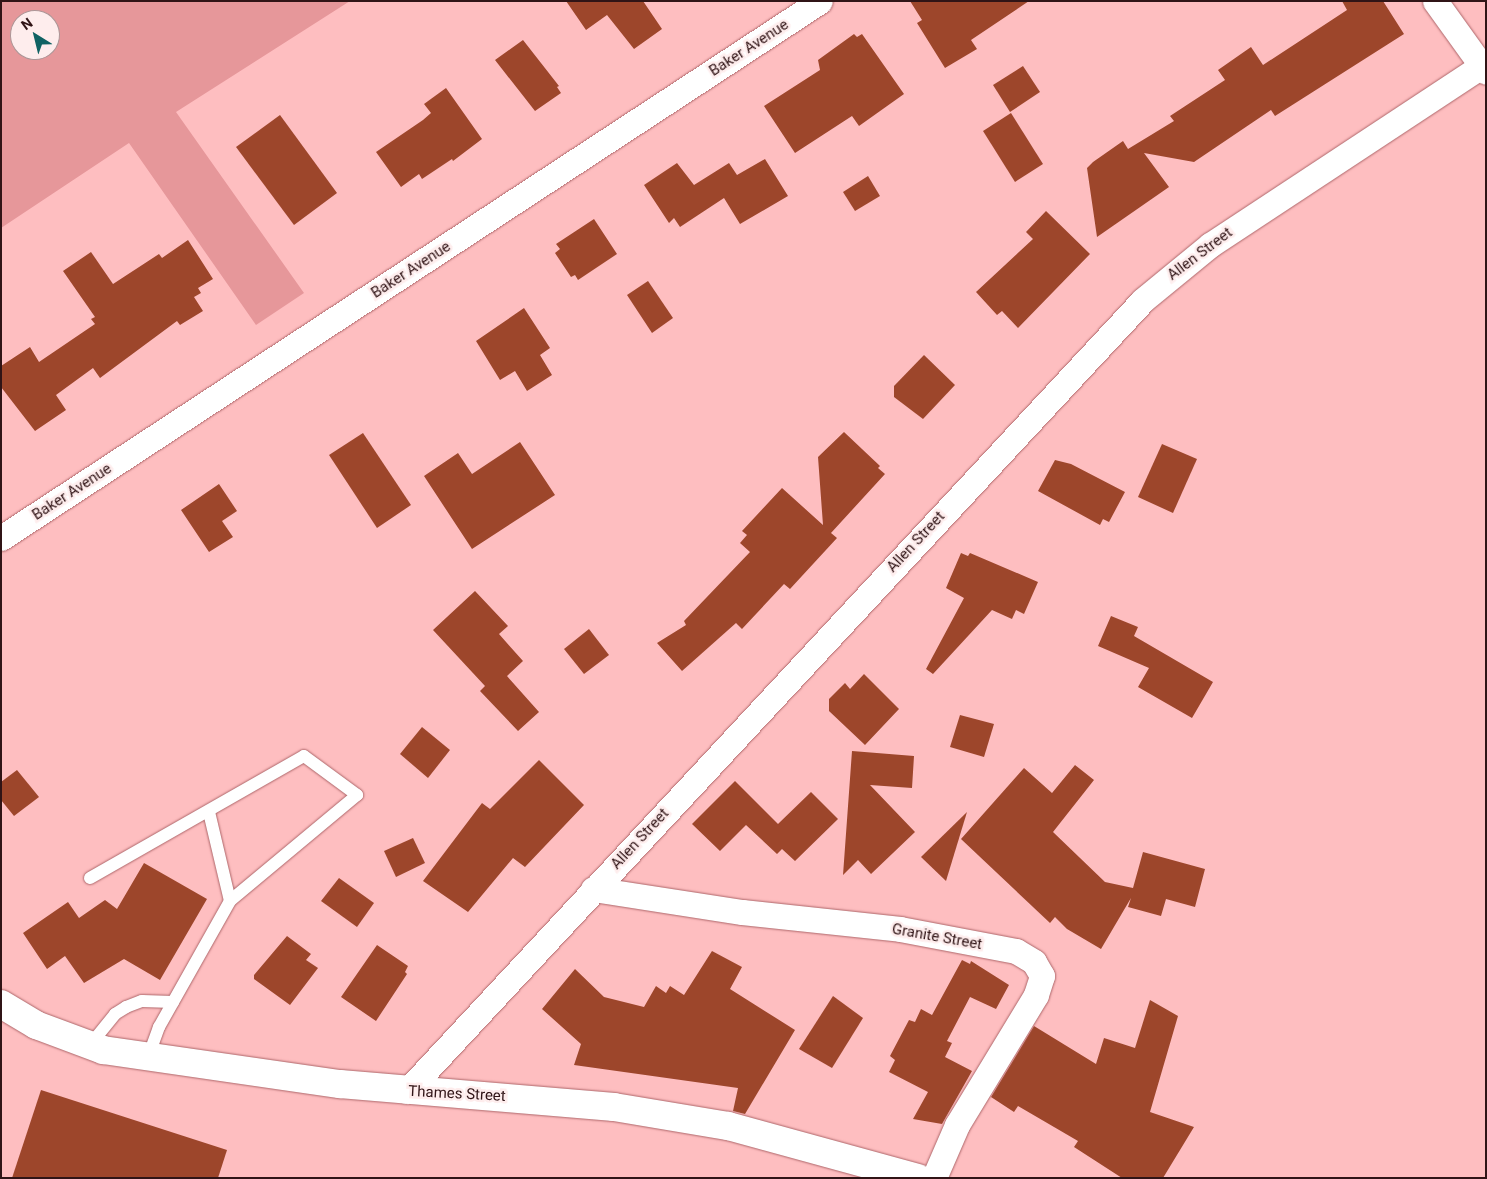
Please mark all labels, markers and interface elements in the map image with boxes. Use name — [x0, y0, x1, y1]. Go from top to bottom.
north arrow — [10, 10, 60, 60]
text: N — [18, 14, 35, 33]
street label: Baker Avenue — [706, 16, 792, 80]
street label: Allen Street — [1164, 224, 1236, 284]
street label: Baker Avenue — [368, 238, 454, 302]
street label: Baker Avenue — [29, 460, 115, 524]
street label: Allen Street — [883, 508, 949, 576]
street label: Allen Street — [607, 805, 673, 873]
street label: Granite Street — [891, 920, 983, 954]
street label: Thames Street — [408, 1082, 506, 1106]

